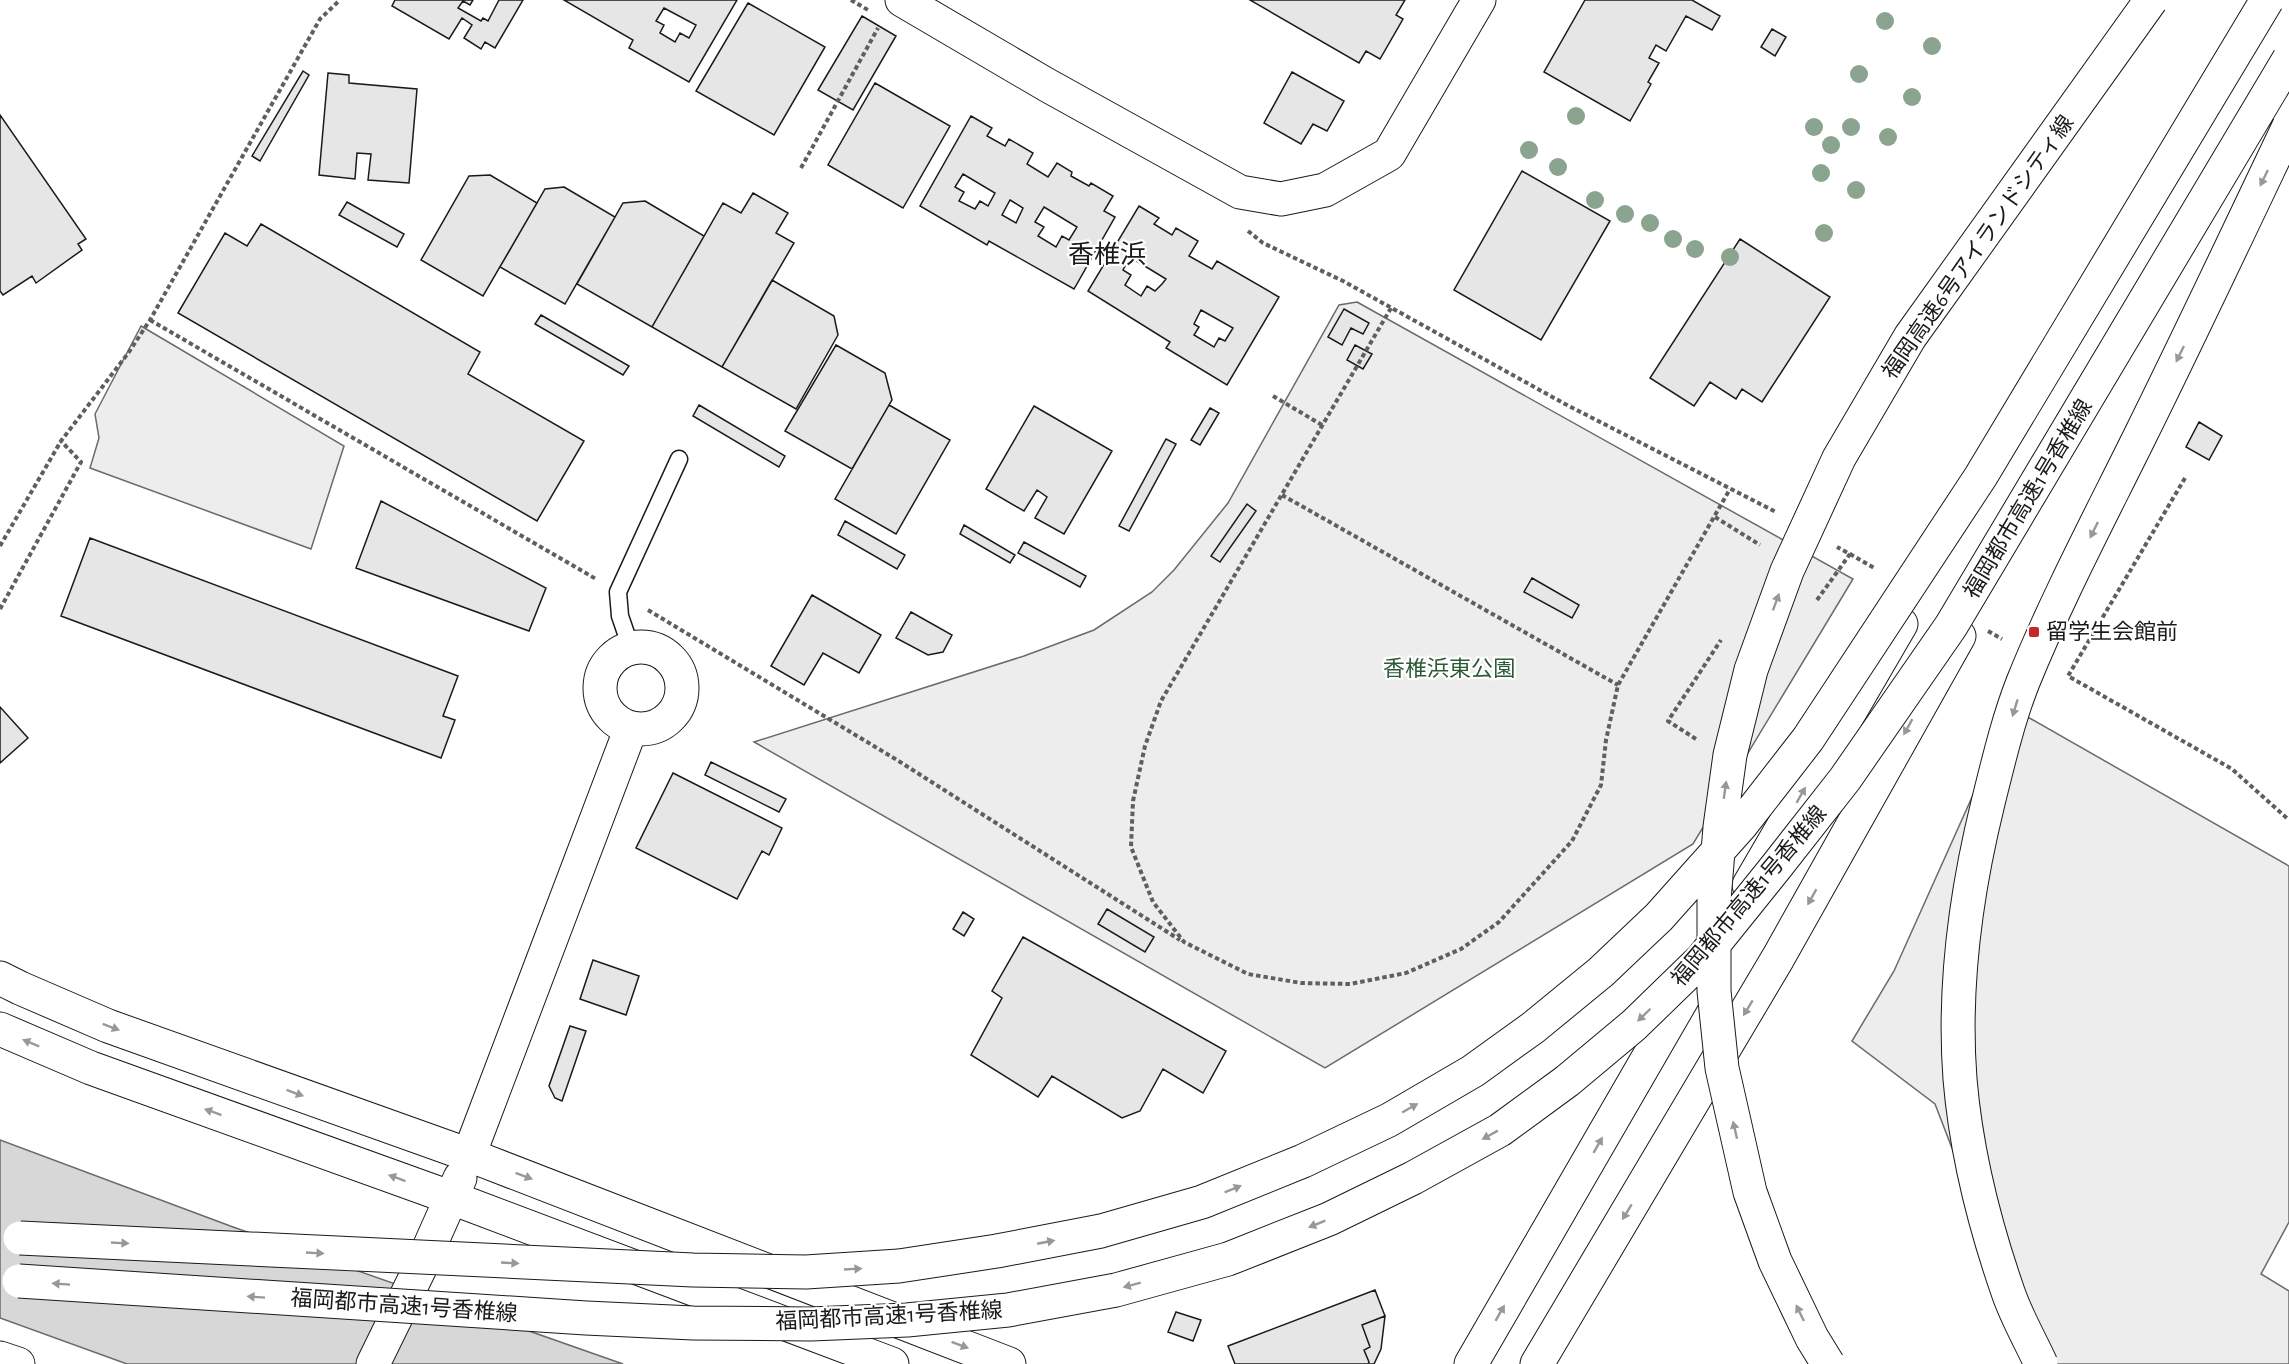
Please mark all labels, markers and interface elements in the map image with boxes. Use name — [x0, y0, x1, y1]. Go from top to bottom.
street label: 福岡高速6号アイランドシティ線 — [1878, 111, 2078, 383]
one-way arrow — [2259, 170, 2268, 187]
district label: 香椎浜 — [1068, 241, 1146, 268]
one-way arrow — [2175, 346, 2184, 363]
street label: 福岡都市高速1号香椎線 — [1959, 395, 2096, 602]
one-way arrow — [2089, 521, 2099, 538]
one-way arrow — [1771, 593, 1781, 611]
place label: 留学生会館前 — [2046, 620, 2178, 643]
marker: 留学生会館前 — [2027, 625, 2041, 639]
park label: 香椎浜東公園 — [1383, 657, 1515, 680]
one-way arrow — [2010, 699, 2019, 717]
one-way arrow — [1903, 719, 1913, 736]
one-way arrow — [1721, 780, 1730, 799]
one-way arrow — [1796, 786, 1806, 803]
street label: 福岡都市高速1号香椎線 — [1667, 801, 1831, 990]
one-way arrow — [1807, 889, 1817, 906]
one-way arrow — [1742, 1000, 1753, 1016]
one-way arrow — [1638, 1008, 1652, 1022]
one-way arrow — [102, 1023, 120, 1032]
one-way arrow — [22, 1037, 40, 1047]
one-way arrow — [286, 1088, 304, 1098]
one-way arrow — [1402, 1102, 1418, 1113]
one-way arrow — [204, 1107, 222, 1116]
one-way arrow — [1729, 1120, 1739, 1139]
one-way arrow — [1482, 1130, 1499, 1140]
one-way arrow — [1593, 1136, 1603, 1153]
one-way arrow — [515, 1172, 533, 1181]
one-way arrow — [388, 1173, 406, 1183]
one-way arrow — [1225, 1184, 1243, 1194]
one-way arrow — [1622, 1204, 1632, 1221]
one-way arrow — [1308, 1220, 1326, 1229]
one-way arrow — [1037, 1237, 1056, 1246]
one-way arrow — [111, 1238, 130, 1247]
one-way arrow — [305, 1248, 324, 1257]
one-way arrow — [500, 1258, 519, 1267]
one-way arrow — [844, 1265, 863, 1274]
one-way arrow — [51, 1279, 70, 1289]
one-way arrow — [1123, 1281, 1141, 1291]
street label: 福岡都市高速1号香椎線 — [290, 1286, 518, 1325]
one-way arrow — [246, 1292, 265, 1301]
street label: 福岡都市高速1号香椎線 — [775, 1298, 1003, 1333]
one-way arrow — [1495, 1304, 1505, 1321]
one-way arrow — [1795, 1304, 1804, 1321]
one-way arrow — [952, 1340, 970, 1350]

